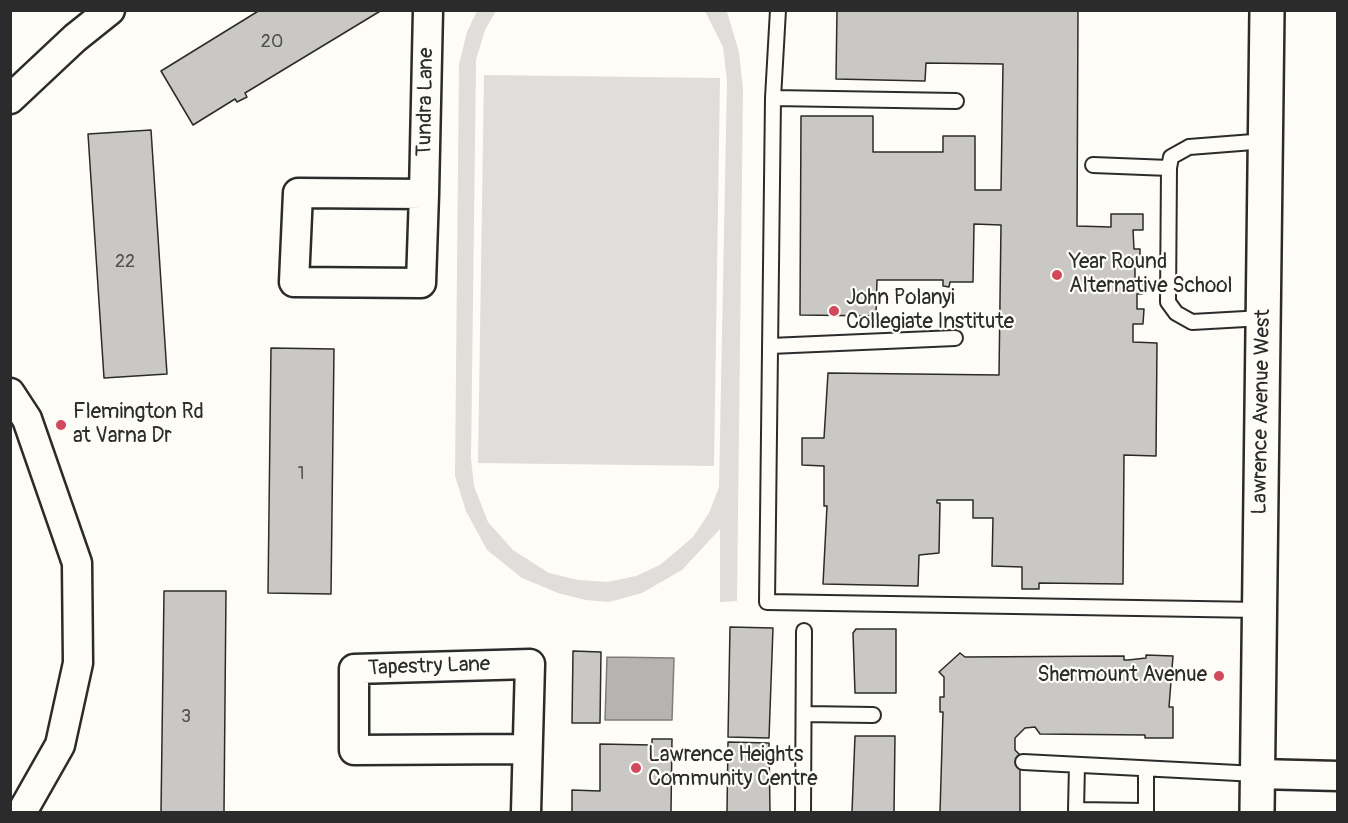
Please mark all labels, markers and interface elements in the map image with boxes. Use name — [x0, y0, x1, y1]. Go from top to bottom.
house number: 20 — [261, 31, 283, 53]
street label: Tundra Lane — [412, 47, 440, 157]
place label: Year Round Alternative School — [1069, 250, 1232, 300]
house number: 22 — [115, 251, 135, 273]
marker: Year Round Alternative School — [1050, 268, 1064, 282]
place label: John Polanyi Collegiate Institute — [846, 286, 1014, 336]
marker: John Polanyi Collegiate Institute — [827, 304, 841, 318]
street label: Lawrence Avenue West — [1248, 309, 1276, 515]
place label: Flemington Rd at Varna Dr — [73, 400, 204, 450]
marker: Flemington Rd at Varna Dr — [54, 418, 68, 432]
house number: 1 — [297, 463, 305, 485]
street label: Tapestry Lane — [367, 652, 491, 682]
place label: Shermount Avenue — [1037, 663, 1207, 689]
marker: Shermount Avenue — [1212, 669, 1226, 683]
house number: 3 — [181, 706, 191, 728]
place label: Lawrence Heights Community Centre — [648, 743, 818, 793]
marker: Lawrence Heights Community Centre — [629, 761, 643, 775]

